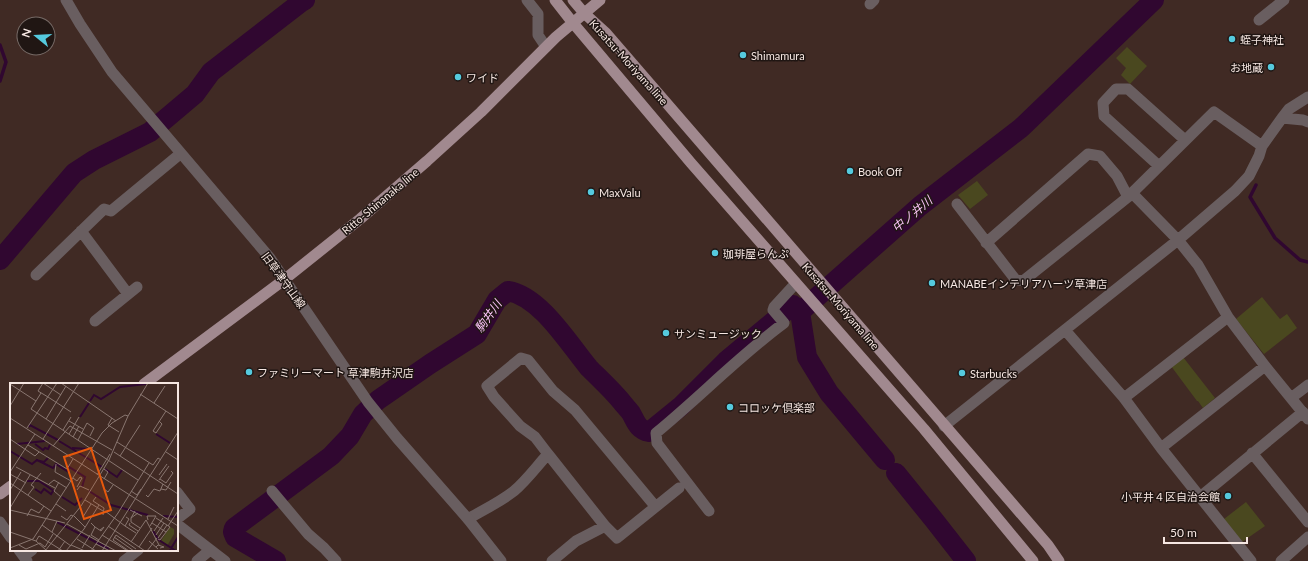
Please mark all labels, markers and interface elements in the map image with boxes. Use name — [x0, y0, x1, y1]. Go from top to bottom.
north arrow — [16, 16, 56, 56]
street label: Kusatsu-Moriyama line — [587, 17, 671, 108]
text: N — [19, 27, 34, 39]
place label: 蛭子神社 — [1240, 33, 1284, 46]
marker: 蛭子神社 — [1227, 34, 1237, 44]
place label: Shimamura — [751, 49, 805, 62]
marker: Shimamura — [738, 50, 748, 60]
place label: お地蔵 — [1230, 61, 1263, 74]
marker: お地蔵 — [1266, 62, 1276, 72]
place label: ワイド — [466, 71, 499, 84]
marker: ワイド — [453, 72, 463, 82]
street label: Ritto-Shinanaka line — [339, 165, 421, 237]
place label: Book Off — [858, 165, 903, 178]
marker: Book Off — [845, 166, 855, 176]
place label: MaxValu — [599, 186, 641, 199]
marker: MaxValu — [586, 187, 596, 197]
water label: 中ノ井川 — [889, 192, 937, 235]
place label: 珈琲屋らんぷ — [723, 247, 789, 260]
marker: 珈琲屋らんぷ — [710, 248, 720, 258]
street label: 旧草津守山線 — [259, 249, 309, 311]
street label: Kusatsu-Moriyama line — [800, 260, 882, 352]
place label: MANABEインテリアハーツ草津店 — [940, 277, 1107, 290]
marker: MANABEインテリアハーツ草津店 — [927, 278, 937, 288]
water label: 駒井川 — [472, 295, 506, 335]
place label: サンミュージック — [674, 327, 762, 340]
marker: サンミュージック — [661, 328, 671, 338]
place label: ファミリーマート 草津駒井沢店 — [257, 366, 414, 379]
marker: ファミリーマート 草津駒井沢店 — [244, 367, 254, 377]
place label: Starbucks — [970, 367, 1017, 380]
marker: Starbucks — [957, 368, 967, 378]
inset map — [10, 383, 178, 551]
place label: コロッケ倶楽部 — [738, 401, 815, 414]
marker: コロッケ倶楽部 — [725, 402, 735, 412]
place label: 小平井４区自治会館 — [1121, 490, 1220, 503]
marker: 小平井４区自治会館 — [1223, 491, 1233, 501]
scale bar — [1164, 519, 1247, 545]
text: 50 m — [1170, 525, 1197, 540]

